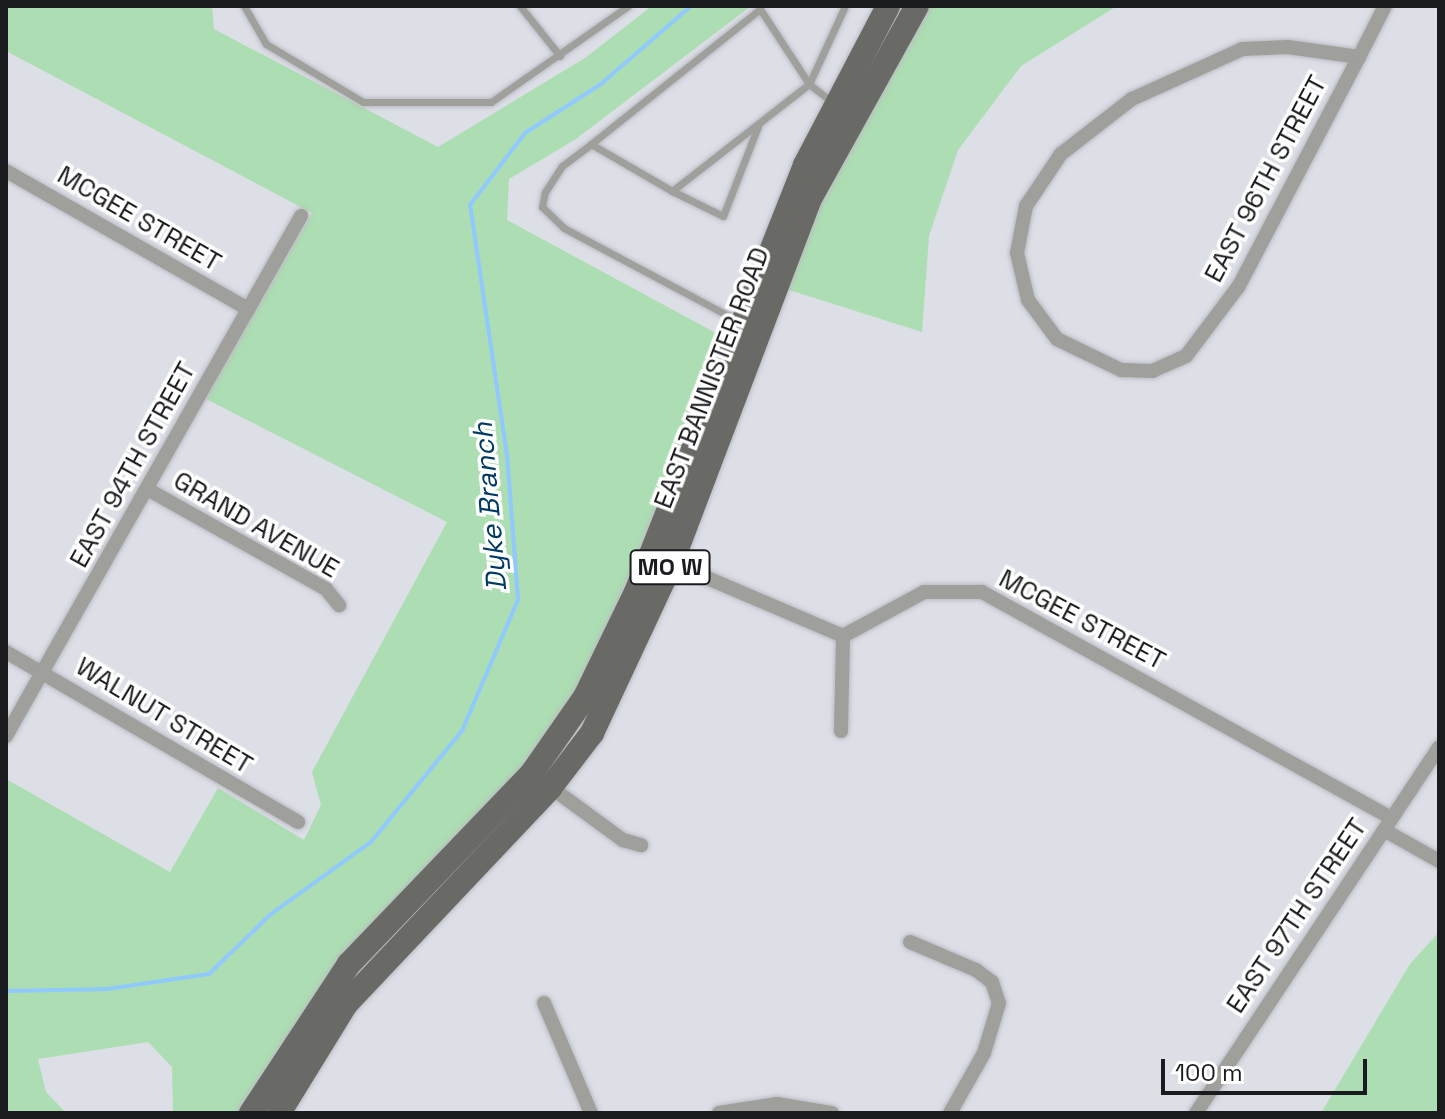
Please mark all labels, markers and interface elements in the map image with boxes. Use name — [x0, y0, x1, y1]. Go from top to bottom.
street label: EAST 96TH STREET — [1198, 70, 1334, 288]
street label: MCGEE STREET — [52, 160, 226, 278]
street label: EAST BANNISTER ROAD — [648, 243, 776, 513]
street label: EAST 94TH STREET — [63, 357, 203, 573]
water label: Dyke Branch — [465, 421, 513, 593]
street label: GRAND AVENUE — [168, 465, 344, 585]
road number: MO W — [628, 547, 712, 587]
street label: MCGEE STREET — [994, 563, 1170, 677]
street label: WALNUT STREET — [70, 651, 258, 781]
street label: EAST 97TH STREET — [1220, 813, 1374, 1019]
scale bar — [1165, 1043, 1371, 1093]
text: 100 m — [1175, 1057, 1243, 1088]

